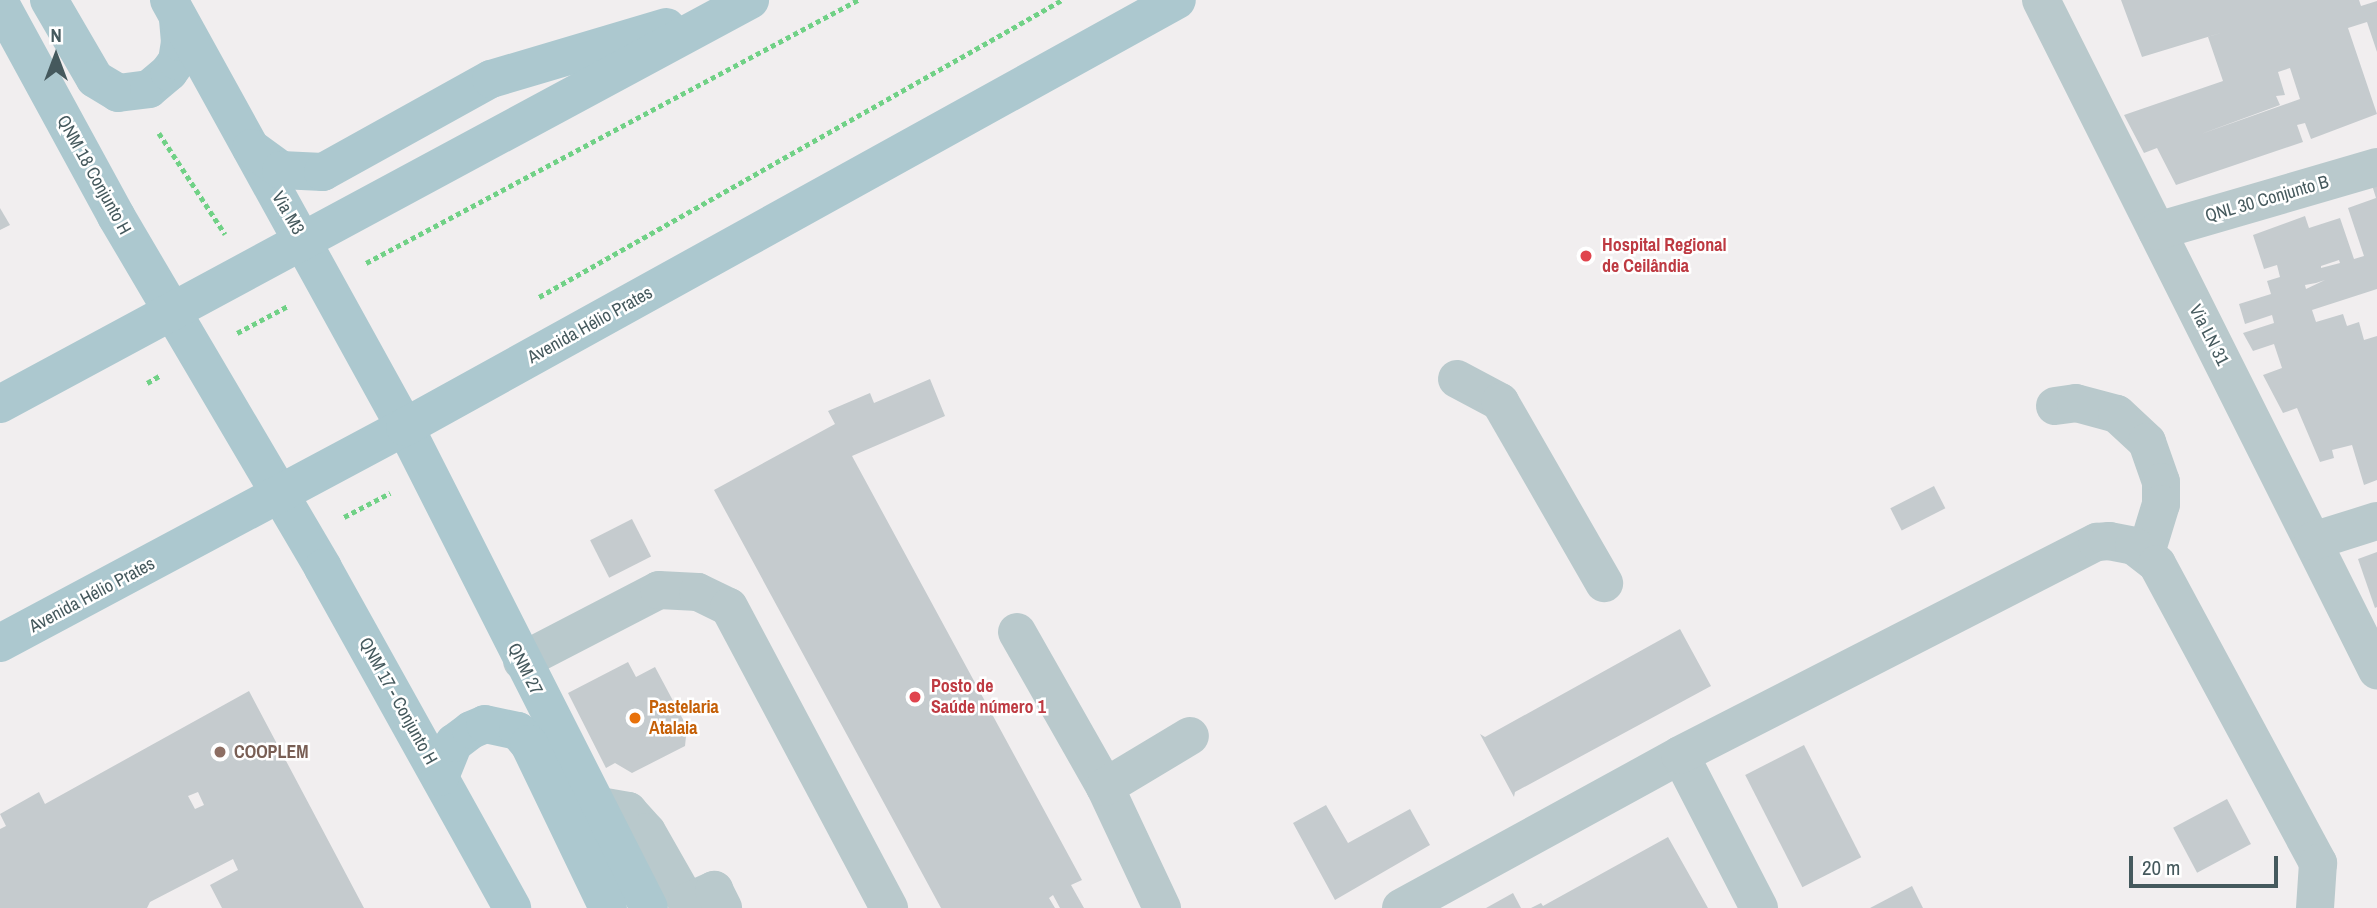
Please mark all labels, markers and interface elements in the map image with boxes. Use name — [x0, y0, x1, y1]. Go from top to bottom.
north arrow — [21, 21, 91, 91]
text: N — [50, 22, 62, 48]
street label: QNM 18 Conjunto H — [52, 112, 136, 238]
street label: QNL 30 Conjunto B — [2203, 171, 2331, 227]
street label: Via M3 — [267, 187, 309, 239]
place label: Hospital Regional de Ceilândia — [1602, 235, 1727, 278]
marker: Hospital Regional de Ceilândia — [1576, 246, 1596, 266]
street label: Avenida Hélio Prates — [524, 282, 656, 368]
street label: Via LN 31 — [2185, 301, 2233, 369]
street label: Avenida Hélio Prates — [25, 553, 159, 637]
street label: QNM 17 - Conjunto H — [354, 634, 442, 768]
street label: QNM 27 — [503, 640, 547, 698]
place label: Posto de Saúde número 1 — [931, 676, 1046, 718]
marker: Posto de Saúde número 1 — [905, 687, 925, 707]
place label: Pastelaria Atalaia — [649, 697, 719, 740]
marker: Pastelaria Atalaia — [627, 710, 643, 726]
place label: COOPLEM — [234, 741, 309, 763]
marker: COOPLEM — [212, 744, 228, 760]
scale bar — [2132, 842, 2281, 886]
text: 20 m — [2142, 853, 2180, 882]

